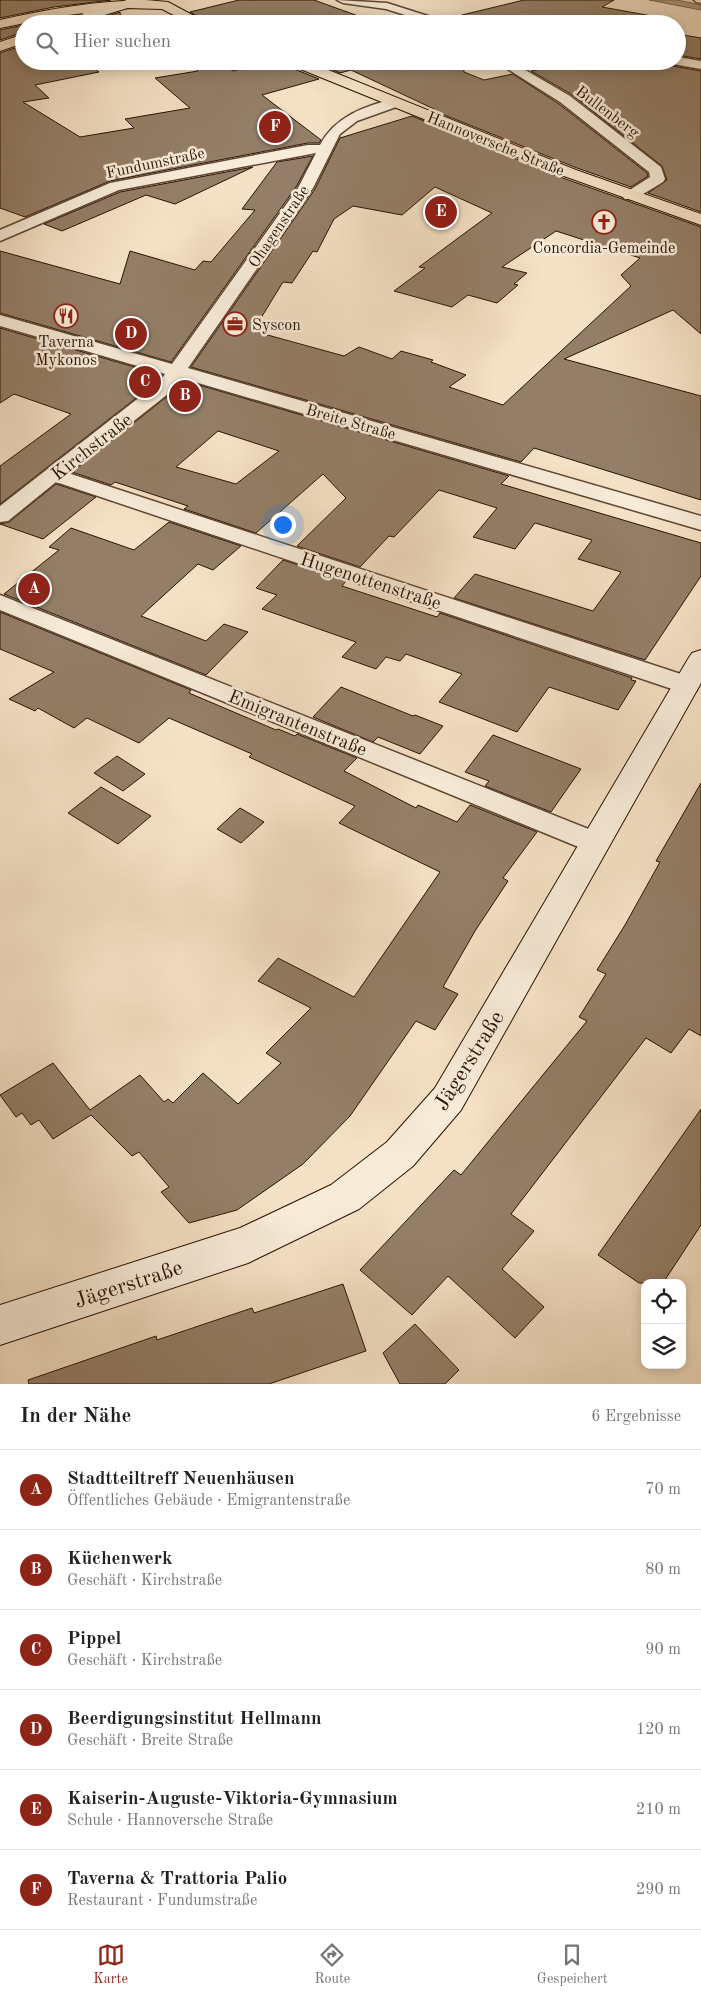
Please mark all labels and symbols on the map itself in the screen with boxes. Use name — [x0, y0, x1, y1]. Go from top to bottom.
street label: Bullenberg — [572, 84, 642, 142]
pin: F — [259, 108, 291, 146]
street label: Hannoversche Straße — [424, 110, 566, 180]
street label: Fundumstraße — [105, 146, 206, 182]
street label: Ohagenstraße — [246, 183, 313, 271]
pin: E — [425, 193, 457, 231]
church icon: Concordia-Gemeinde — [591, 209, 617, 235]
place label: Concordia-Gemeinde — [533, 241, 675, 257]
restaurant icon: Taverna Mykonos — [53, 303, 79, 329]
office icon: Syscon — [222, 311, 248, 337]
pin: D — [115, 315, 147, 353]
place label: Syscon — [252, 318, 301, 334]
place label: Taverna Mykonos — [35, 335, 97, 369]
pin: C — [129, 363, 161, 401]
pin: B — [169, 377, 201, 415]
street label: Breite Straße — [304, 402, 397, 443]
street label: Kirchstraße — [49, 411, 136, 485]
your location — [270, 512, 296, 538]
street label: Hugenottenstraße — [297, 551, 443, 614]
pin: A — [18, 570, 50, 608]
street label: Emigrantenstraße — [225, 688, 369, 761]
street label: Jägerstraße — [431, 1007, 509, 1115]
street label: Jägerstraße — [72, 1257, 186, 1313]

